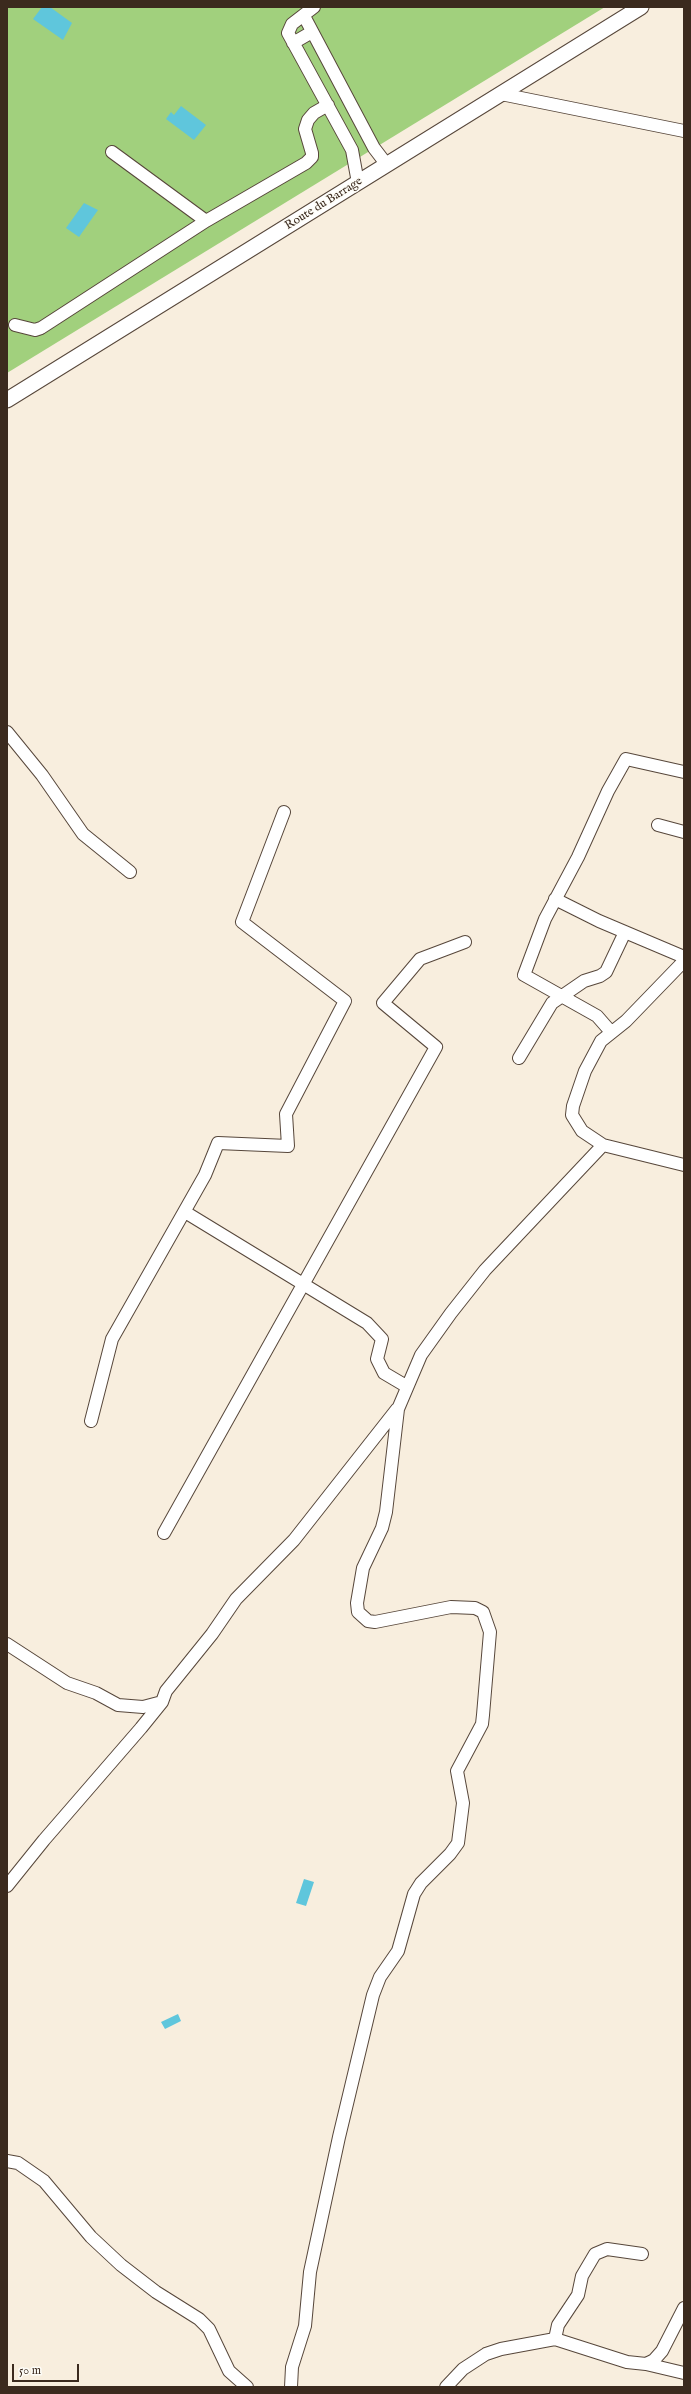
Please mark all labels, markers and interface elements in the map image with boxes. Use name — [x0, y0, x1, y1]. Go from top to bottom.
street label: Route du Barrage — [283, 174, 365, 234]
scale bar — [14, 2356, 81, 2382]
text: 50 m — [19, 2363, 41, 2378]

